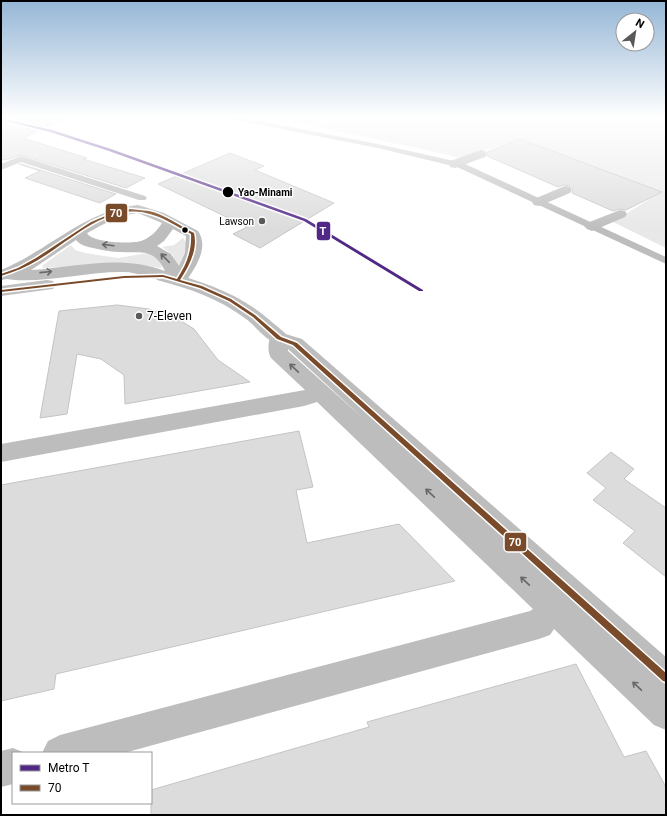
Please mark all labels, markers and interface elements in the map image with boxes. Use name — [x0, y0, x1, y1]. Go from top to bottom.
north arrow — [615, 12, 655, 52]
text: N — [633, 16, 647, 31]
marker: Yao-Minami — [221, 185, 235, 199]
place label: Yao-Minami — [238, 187, 293, 198]
line badge: 70 — [105, 203, 128, 223]
text: 70 — [110, 207, 122, 220]
place label: Lawson — [219, 216, 254, 227]
marker: Lawson — [257, 216, 267, 226]
line badge: T — [316, 221, 331, 241]
unlabelled marker — [180, 225, 190, 235]
text: T — [320, 225, 327, 238]
one-way arrow — [102, 242, 115, 249]
one-way arrow — [160, 253, 170, 263]
one-way arrow — [39, 269, 52, 276]
place label: 7-Eleven — [147, 309, 192, 323]
marker: 7-Eleven — [134, 311, 144, 321]
one-way arrow — [289, 363, 299, 373]
one-way arrow — [425, 489, 435, 498]
line badge: 70 — [504, 532, 527, 552]
text: 70 — [509, 536, 521, 549]
one-way arrow — [520, 576, 530, 586]
one-way arrow — [633, 682, 643, 691]
legend — [12, 752, 152, 804]
text: Metro T — [48, 761, 89, 775]
text: 70 — [48, 781, 62, 795]

